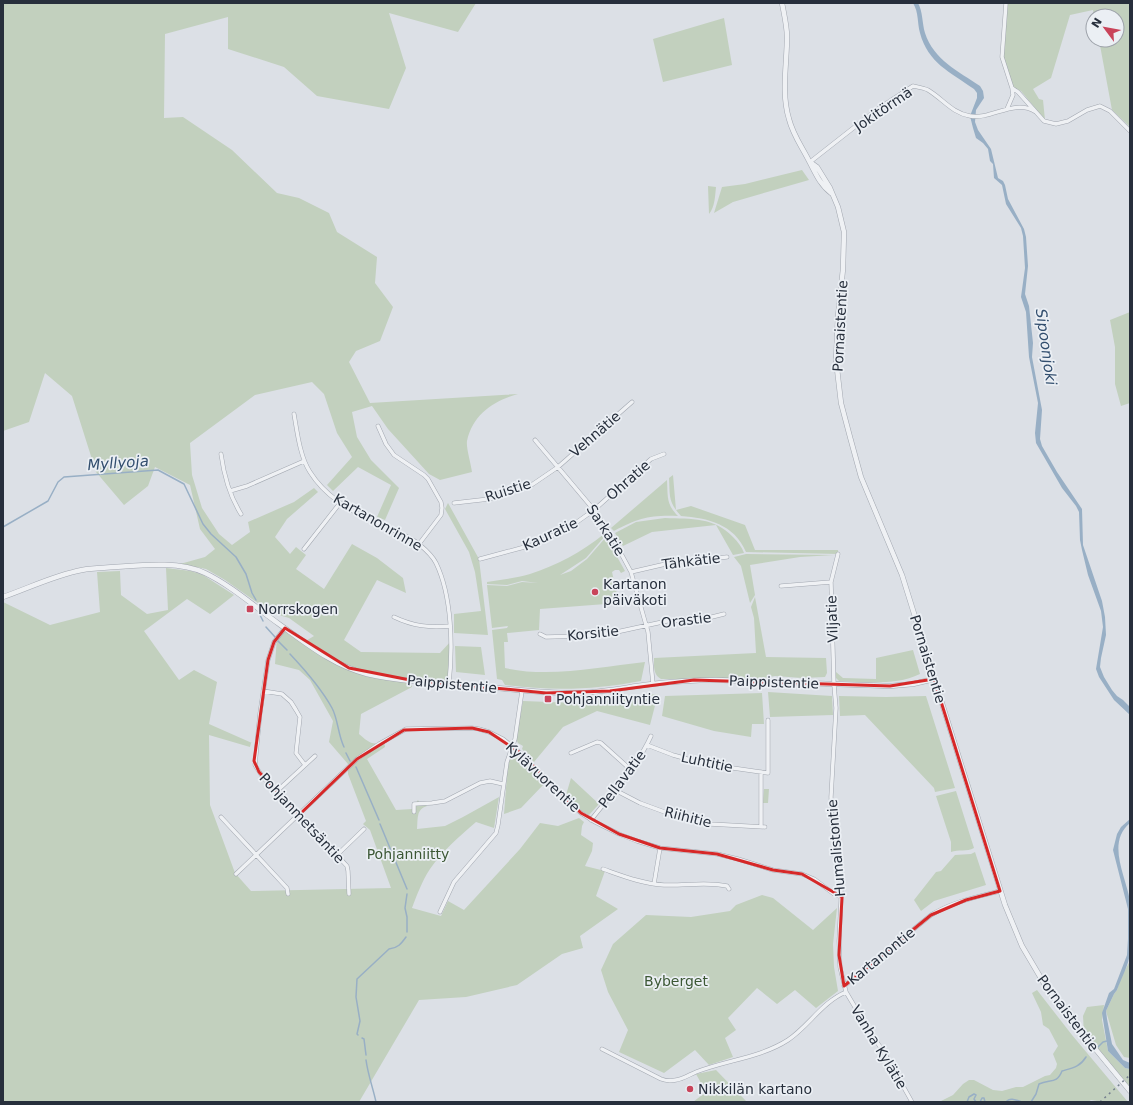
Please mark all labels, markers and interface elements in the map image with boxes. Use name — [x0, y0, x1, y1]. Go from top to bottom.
north arrow — [1085, 8, 1125, 48]
text: N — [1089, 16, 1105, 30]
street label: Jokitörmä — [850, 84, 915, 135]
street label: Pornaistentie — [830, 280, 850, 372]
water label: Sipoonjoki — [1032, 307, 1060, 387]
street label: Vehnätie — [567, 408, 623, 460]
water label: Myllyoja — [87, 452, 149, 474]
street label: Ohratie — [603, 457, 653, 503]
street label: Ruistie — [483, 475, 533, 505]
street label: Kartanonrinne — [331, 490, 425, 554]
street label: Sarkatie — [584, 501, 628, 559]
street label: Kauratie — [520, 514, 580, 554]
street label: Tähkätie — [660, 549, 721, 573]
place label: Kartanon päiväkoti — [603, 576, 667, 608]
marker: Kartanon päiväkoti — [590, 587, 600, 597]
street label: Viljatie — [823, 595, 841, 643]
place label: Norrskogen — [258, 601, 338, 617]
marker: Norrskogen — [245, 604, 255, 614]
street label: Orastie — [660, 609, 712, 631]
street label: Pornaistentie — [907, 613, 949, 705]
street label: Korsitie — [566, 622, 620, 644]
street label: Paippistentie — [406, 672, 498, 696]
street label: Paippistentie — [729, 672, 819, 692]
place label: Pohjanniityntie — [556, 691, 660, 707]
marker: Pohjanniityntie — [543, 694, 553, 704]
street label: Kylävuorentie — [503, 739, 583, 815]
street label: Pellavatie — [595, 747, 649, 811]
street label: Luhtitie — [680, 749, 734, 775]
street label: Pohjanmetsäntie — [256, 770, 348, 866]
street label: Humalistontie — [824, 799, 848, 897]
street label: Riihitie — [663, 803, 713, 831]
park label: Pohjanniitty — [367, 846, 449, 862]
street label: Kartanontie — [844, 924, 918, 988]
street label: Pornaistentie — [1034, 972, 1102, 1054]
park label: Byberget — [644, 973, 708, 989]
street label: Vanha Kylätie — [848, 1002, 910, 1092]
place label: Nikkilän kartano — [698, 1081, 812, 1097]
marker: Nikkilän kartano — [685, 1084, 695, 1094]

